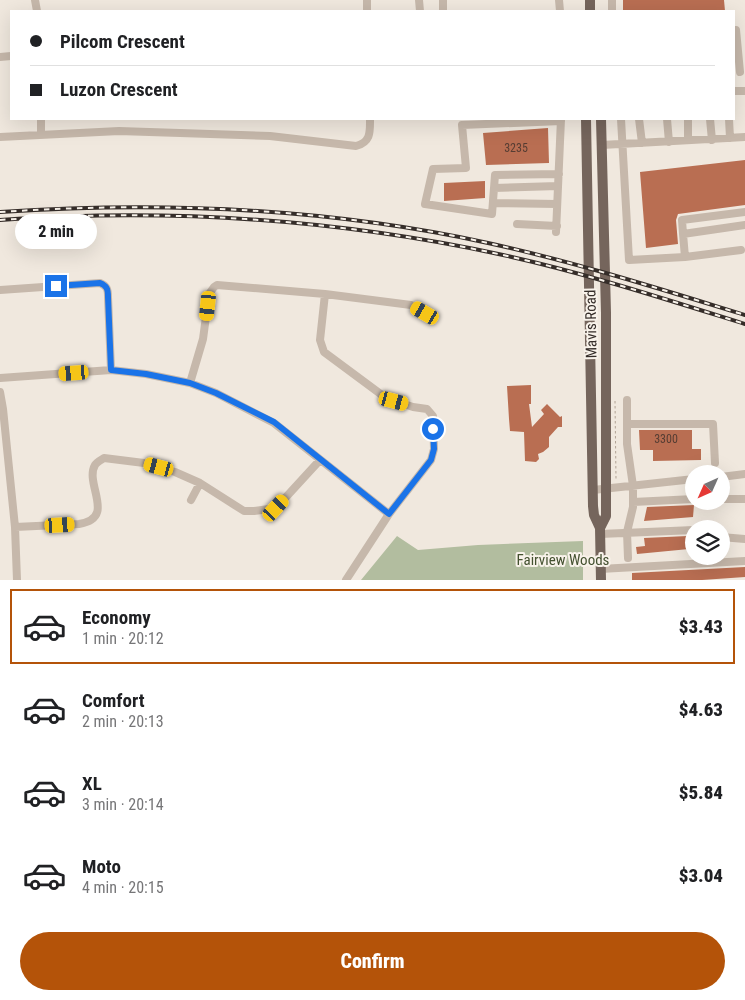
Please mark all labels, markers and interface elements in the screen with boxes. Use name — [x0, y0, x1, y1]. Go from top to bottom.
text: Pilcom Crescent — [60, 30, 185, 53]
text: Luzon Crescent — [60, 78, 178, 101]
house number: 3235 — [504, 141, 528, 155]
callout: 2 min — [15, 214, 97, 248]
text: 2 min — [38, 222, 74, 241]
route end — [45, 275, 67, 297]
car — [198, 290, 217, 322]
street label: Mavis Road — [581, 290, 601, 358]
car — [408, 299, 441, 327]
car — [58, 364, 89, 382]
car — [377, 390, 410, 412]
route start — [422, 418, 444, 440]
house number: 3300 — [654, 432, 678, 446]
car — [142, 456, 175, 478]
north arrow — [685, 465, 730, 510]
map controls — [685, 465, 730, 565]
car — [260, 492, 291, 524]
car — [44, 517, 75, 533]
button: layers — [685, 520, 730, 565]
park label: Fairview Woods — [517, 551, 610, 569]
icon: car — [22, 604, 67, 649]
text: Economy — [82, 606, 151, 629]
text: $3.43 — [679, 615, 723, 638]
text: 1 min · 20:12 — [82, 629, 164, 648]
icon: car — [22, 687, 67, 732]
text: Comfort — [82, 689, 145, 712]
text: $4.63 — [679, 698, 723, 721]
text: 2 min · 20:13 — [82, 712, 164, 731]
icon: car — [22, 770, 67, 815]
text: XL — [82, 772, 102, 795]
text: $5.84 — [679, 781, 723, 804]
text: 3 min · 20:14 — [82, 795, 164, 814]
icon: car — [22, 853, 67, 898]
text: Moto — [82, 855, 121, 878]
text: $3.04 — [679, 864, 723, 887]
text: 4 min · 20:15 — [82, 878, 164, 897]
button: Confirm — [20, 932, 725, 990]

